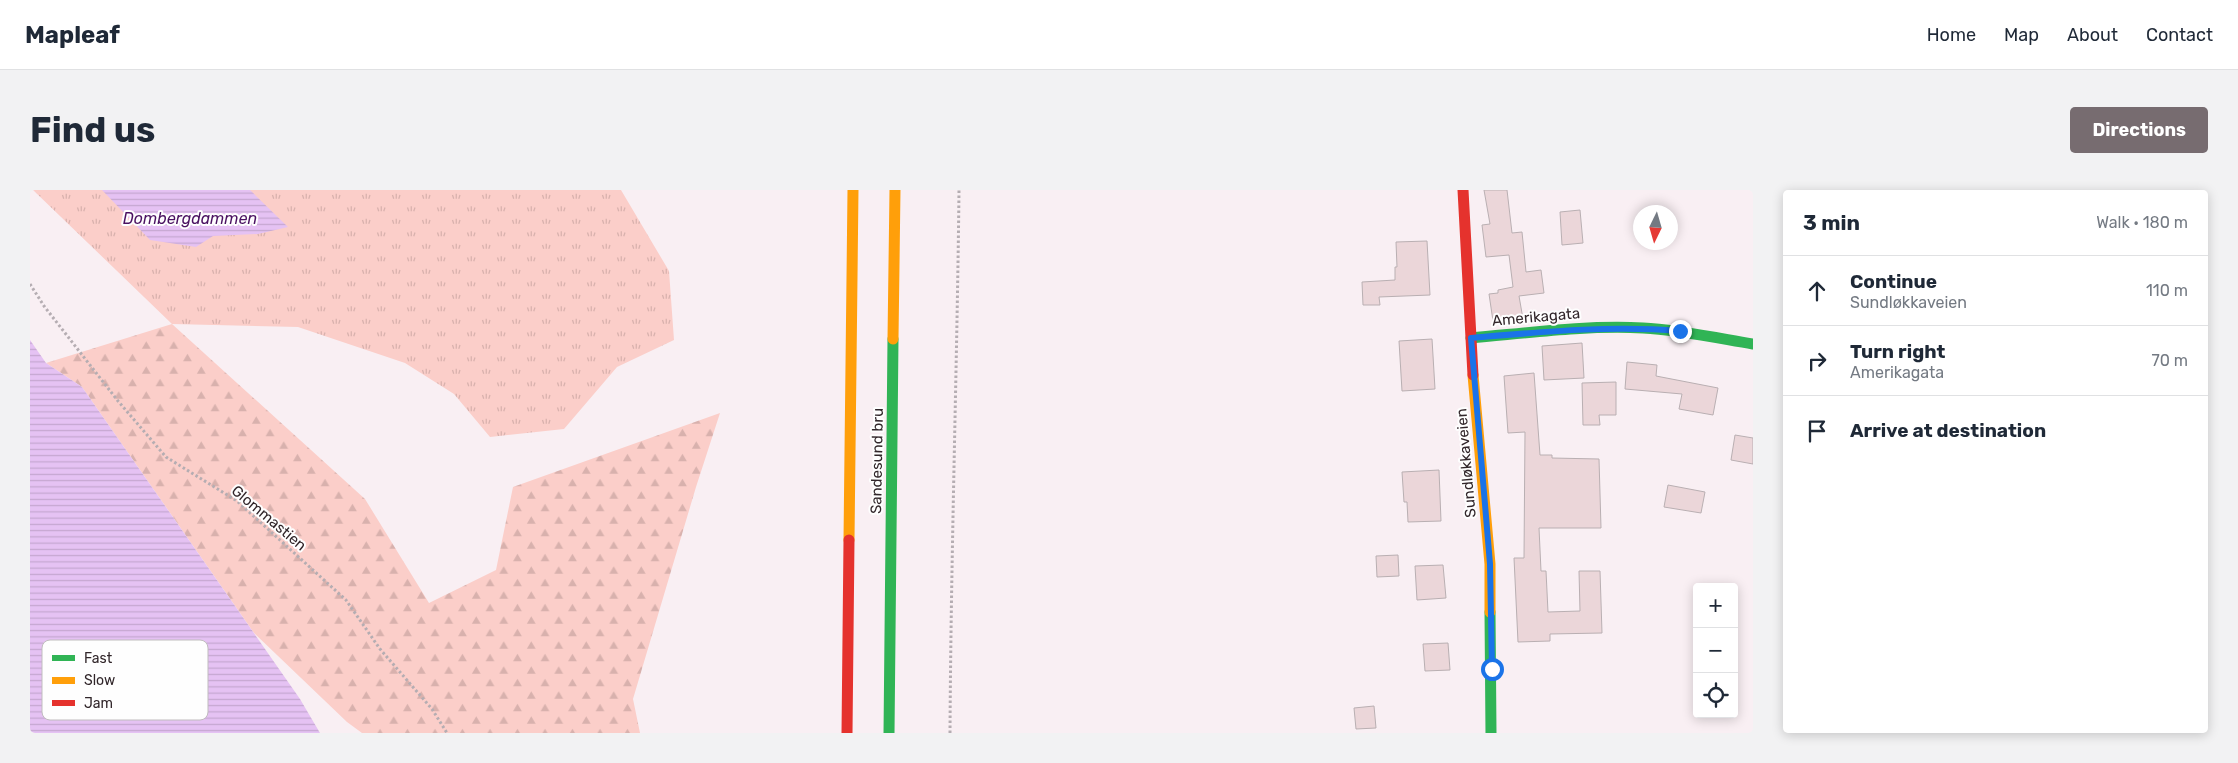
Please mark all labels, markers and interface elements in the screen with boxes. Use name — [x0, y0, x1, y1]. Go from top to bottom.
text: Mapleaf — [25, 21, 120, 49]
text: Home — [1927, 24, 1976, 46]
text: Map — [2004, 24, 2039, 46]
text: About — [2067, 24, 2118, 46]
text: Contact — [2146, 24, 2213, 46]
button: Directions — [2070, 107, 2208, 153]
text: Find us — [30, 109, 155, 151]
north arrow — [1633, 205, 1678, 250]
water label: Dombergdammen — [123, 209, 257, 228]
text: 3 min — [1803, 210, 1860, 235]
text: Walk · 180 m — [2096, 213, 2188, 232]
text: Continue — [1850, 270, 1937, 293]
icon: ahead — [1803, 277, 1831, 305]
text: 110 m — [2146, 281, 2188, 300]
text: Sundløkkaveien — [1850, 293, 1967, 312]
street label: Amerikagata — [1491, 304, 1581, 330]
route end — [1669, 320, 1692, 343]
text: Turn right — [1850, 340, 1945, 363]
icon: right — [1803, 347, 1831, 375]
text: 70 m — [2151, 351, 2188, 370]
text: Amerikagata — [1850, 363, 1944, 382]
street label: Sandesund bru — [867, 408, 887, 514]
street label: Sundløkkaveien — [1452, 408, 1480, 518]
icon: arrive — [1803, 417, 1831, 445]
text: Arrive at destination — [1850, 419, 2046, 442]
street label: Glommastien — [228, 482, 310, 554]
map controls — [1693, 583, 1738, 718]
button: + — [1693, 583, 1738, 628]
button: − — [1693, 628, 1738, 673]
legend — [42, 640, 208, 720]
text: Fast — [84, 650, 113, 667]
route start — [1481, 658, 1504, 681]
text: Slow — [84, 672, 115, 689]
button: locate — [1693, 673, 1738, 718]
text: Jam — [84, 695, 113, 712]

